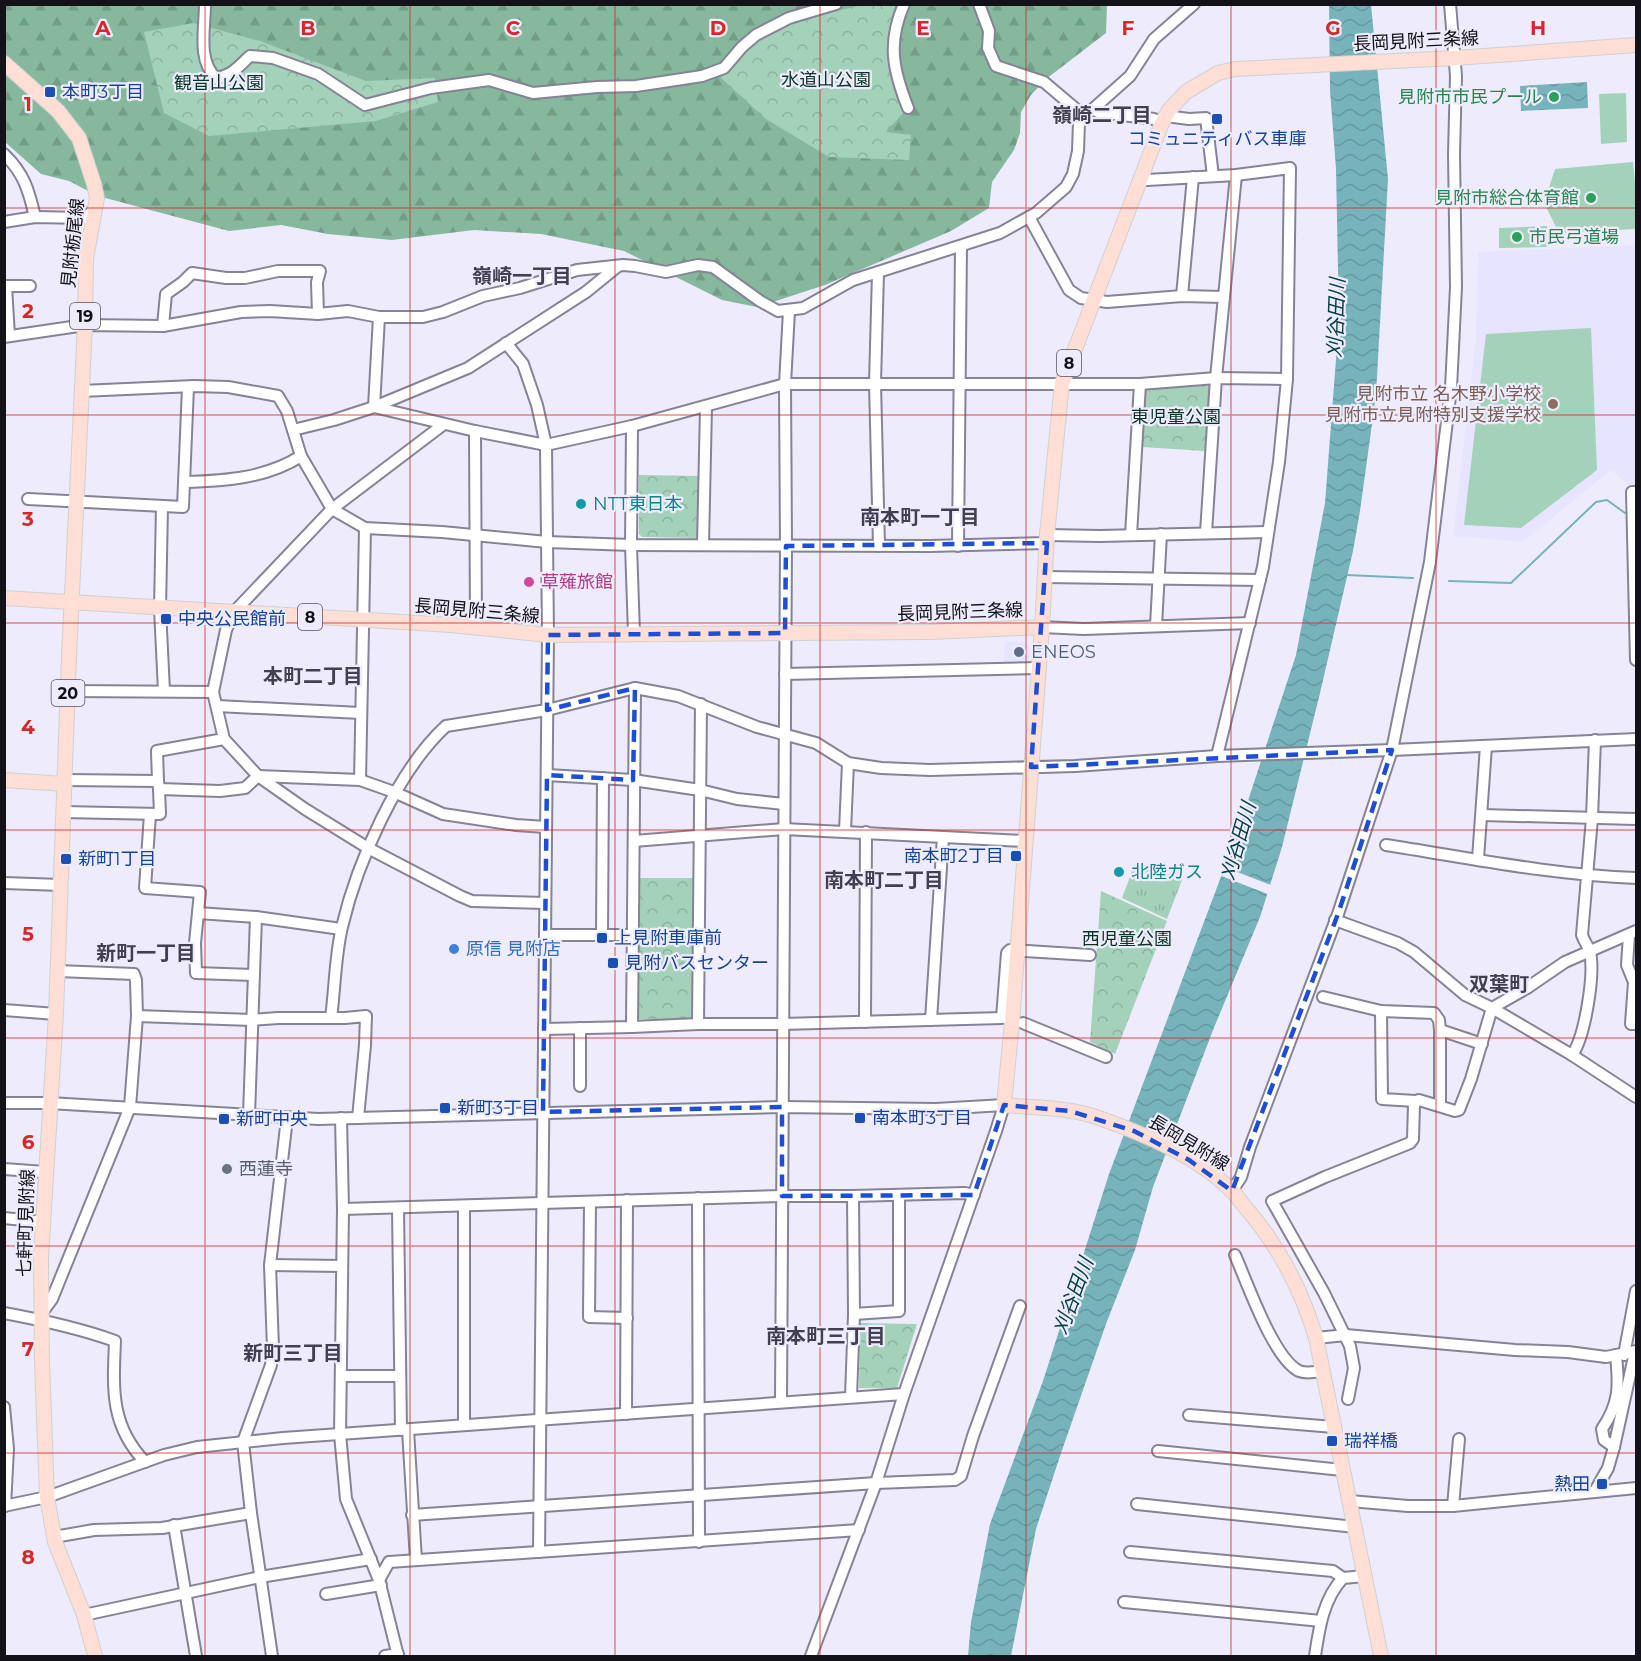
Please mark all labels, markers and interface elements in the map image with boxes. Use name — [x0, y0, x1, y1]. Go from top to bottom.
text: A — [94, 16, 111, 40]
text: B — [300, 16, 316, 40]
text: C — [506, 16, 521, 40]
text: D — [710, 16, 726, 40]
text: E — [916, 16, 930, 40]
text: F — [1122, 16, 1135, 40]
text: G — [1325, 16, 1341, 40]
text: H — [1530, 16, 1546, 40]
street label: 長岡見附三条線 — [1353, 27, 1479, 55]
park label: 水道山公園 — [781, 69, 871, 91]
park label: 観音山公園 — [174, 72, 264, 94]
place label: 本町3丁目 — [62, 81, 144, 103]
marker: 本町3丁目 — [43, 85, 57, 99]
place label: 見附市市民プール — [1398, 86, 1542, 108]
marker: 見附市市民プール — [1547, 90, 1561, 104]
text: 1 — [24, 92, 32, 116]
district label: 嶺崎二丁目 — [1052, 103, 1152, 127]
marker: コミュニティバス車庫 — [1210, 112, 1224, 126]
place label: コミュニティバス車庫 — [1128, 128, 1306, 150]
place label: 見附市総合体育館 — [1435, 187, 1579, 209]
marker: 見附市総合体育館 — [1584, 191, 1598, 205]
street label: 見附栃尾線 — [57, 197, 89, 289]
place label: 市民弓道場 — [1529, 226, 1619, 248]
marker: 市民弓道場 — [1510, 230, 1524, 244]
district label: 嶺崎一丁目 — [472, 264, 572, 288]
water label: 刈谷田川 — [1323, 276, 1349, 358]
text: 2 — [22, 299, 34, 323]
road number: 19 — [70, 303, 100, 329]
road number: 8 — [1057, 350, 1081, 376]
place label: 見附市立 名木野小学校 見附市立見附特別支援学校 — [1325, 383, 1541, 426]
marker: 見附市立 名木野小学校 見附市立見附特別支援学校 — [1546, 397, 1560, 411]
park label: 東児童公園 — [1131, 406, 1221, 428]
place label: NTT東日本 — [593, 493, 682, 515]
marker: NTT東日本 — [574, 497, 588, 511]
district label: 南本町一丁目 — [860, 505, 980, 529]
text: 3 — [21, 507, 34, 531]
place label: 草薙旅館 — [541, 571, 613, 593]
marker: 草薙旅館 — [522, 575, 536, 589]
street label: 長岡見附三条線 — [413, 595, 541, 627]
street label: 長岡見附三条線 — [897, 599, 1023, 625]
road number: 8 — [298, 604, 322, 630]
place label: 中央公民館前 — [178, 608, 286, 630]
marker: 中央公民館前 — [159, 612, 173, 626]
place label: ENEOS — [1031, 641, 1096, 663]
marker: ENEOS — [1012, 645, 1026, 659]
district label: 本町二丁目 — [263, 664, 363, 688]
road number: 20 — [52, 680, 84, 706]
text: 4 — [21, 715, 35, 739]
water label: 刈谷田川 — [1215, 797, 1261, 883]
place label: 南本町2丁目 — [904, 845, 1004, 867]
place label: 新町1丁目 — [78, 848, 157, 870]
marker: 南本町2丁目 — [1009, 849, 1023, 863]
marker: 新町1丁目 — [59, 852, 73, 866]
place label: 北陸ガス — [1131, 861, 1203, 883]
marker: 北陸ガス — [1112, 865, 1126, 879]
district label: 南本町二丁目 — [824, 868, 944, 892]
text: 5 — [22, 922, 34, 946]
place label: 上見附車庫前 — [614, 927, 722, 949]
park label: 西児童公園 — [1082, 928, 1172, 950]
marker: 上見附車庫前 — [595, 931, 609, 945]
place label: 原信 見附店 — [466, 938, 561, 960]
district label: 新町一丁目 — [96, 941, 196, 965]
marker: 原信 見附店 — [447, 942, 461, 956]
place label: 見附バスセンター — [625, 952, 769, 974]
marker: 見附バスセンター — [606, 956, 620, 970]
district label: 双葉町 — [1469, 972, 1529, 996]
place label: 新町3丁目 — [457, 1097, 539, 1119]
marker: 新町3丁目 — [438, 1101, 452, 1115]
place label: 南本町3丁目 — [872, 1107, 972, 1129]
place label: 新町中央 — [236, 1108, 308, 1130]
street label: 長岡見附線 — [1145, 1110, 1233, 1176]
marker: 南本町3丁目 — [853, 1111, 867, 1125]
marker: 新町中央 — [217, 1112, 231, 1126]
text: 6 — [22, 1130, 35, 1154]
place label: 西蓮寺 — [239, 1158, 293, 1180]
marker: 西蓮寺 — [220, 1162, 234, 1176]
street label: 七軒町見附線 — [13, 1169, 39, 1277]
water label: 刈谷田川 — [1048, 1252, 1099, 1338]
district label: 南本町三丁目 — [766, 1324, 886, 1348]
text: 7 — [22, 1337, 34, 1361]
district label: 新町三丁目 — [243, 1341, 343, 1365]
place label: 瑞祥橋 — [1344, 1430, 1398, 1452]
marker: 瑞祥橋 — [1325, 1434, 1339, 1448]
place label: 熱田 — [1554, 1473, 1590, 1495]
marker: 熱田 — [1595, 1477, 1609, 1491]
text: 8 — [21, 1545, 35, 1569]

